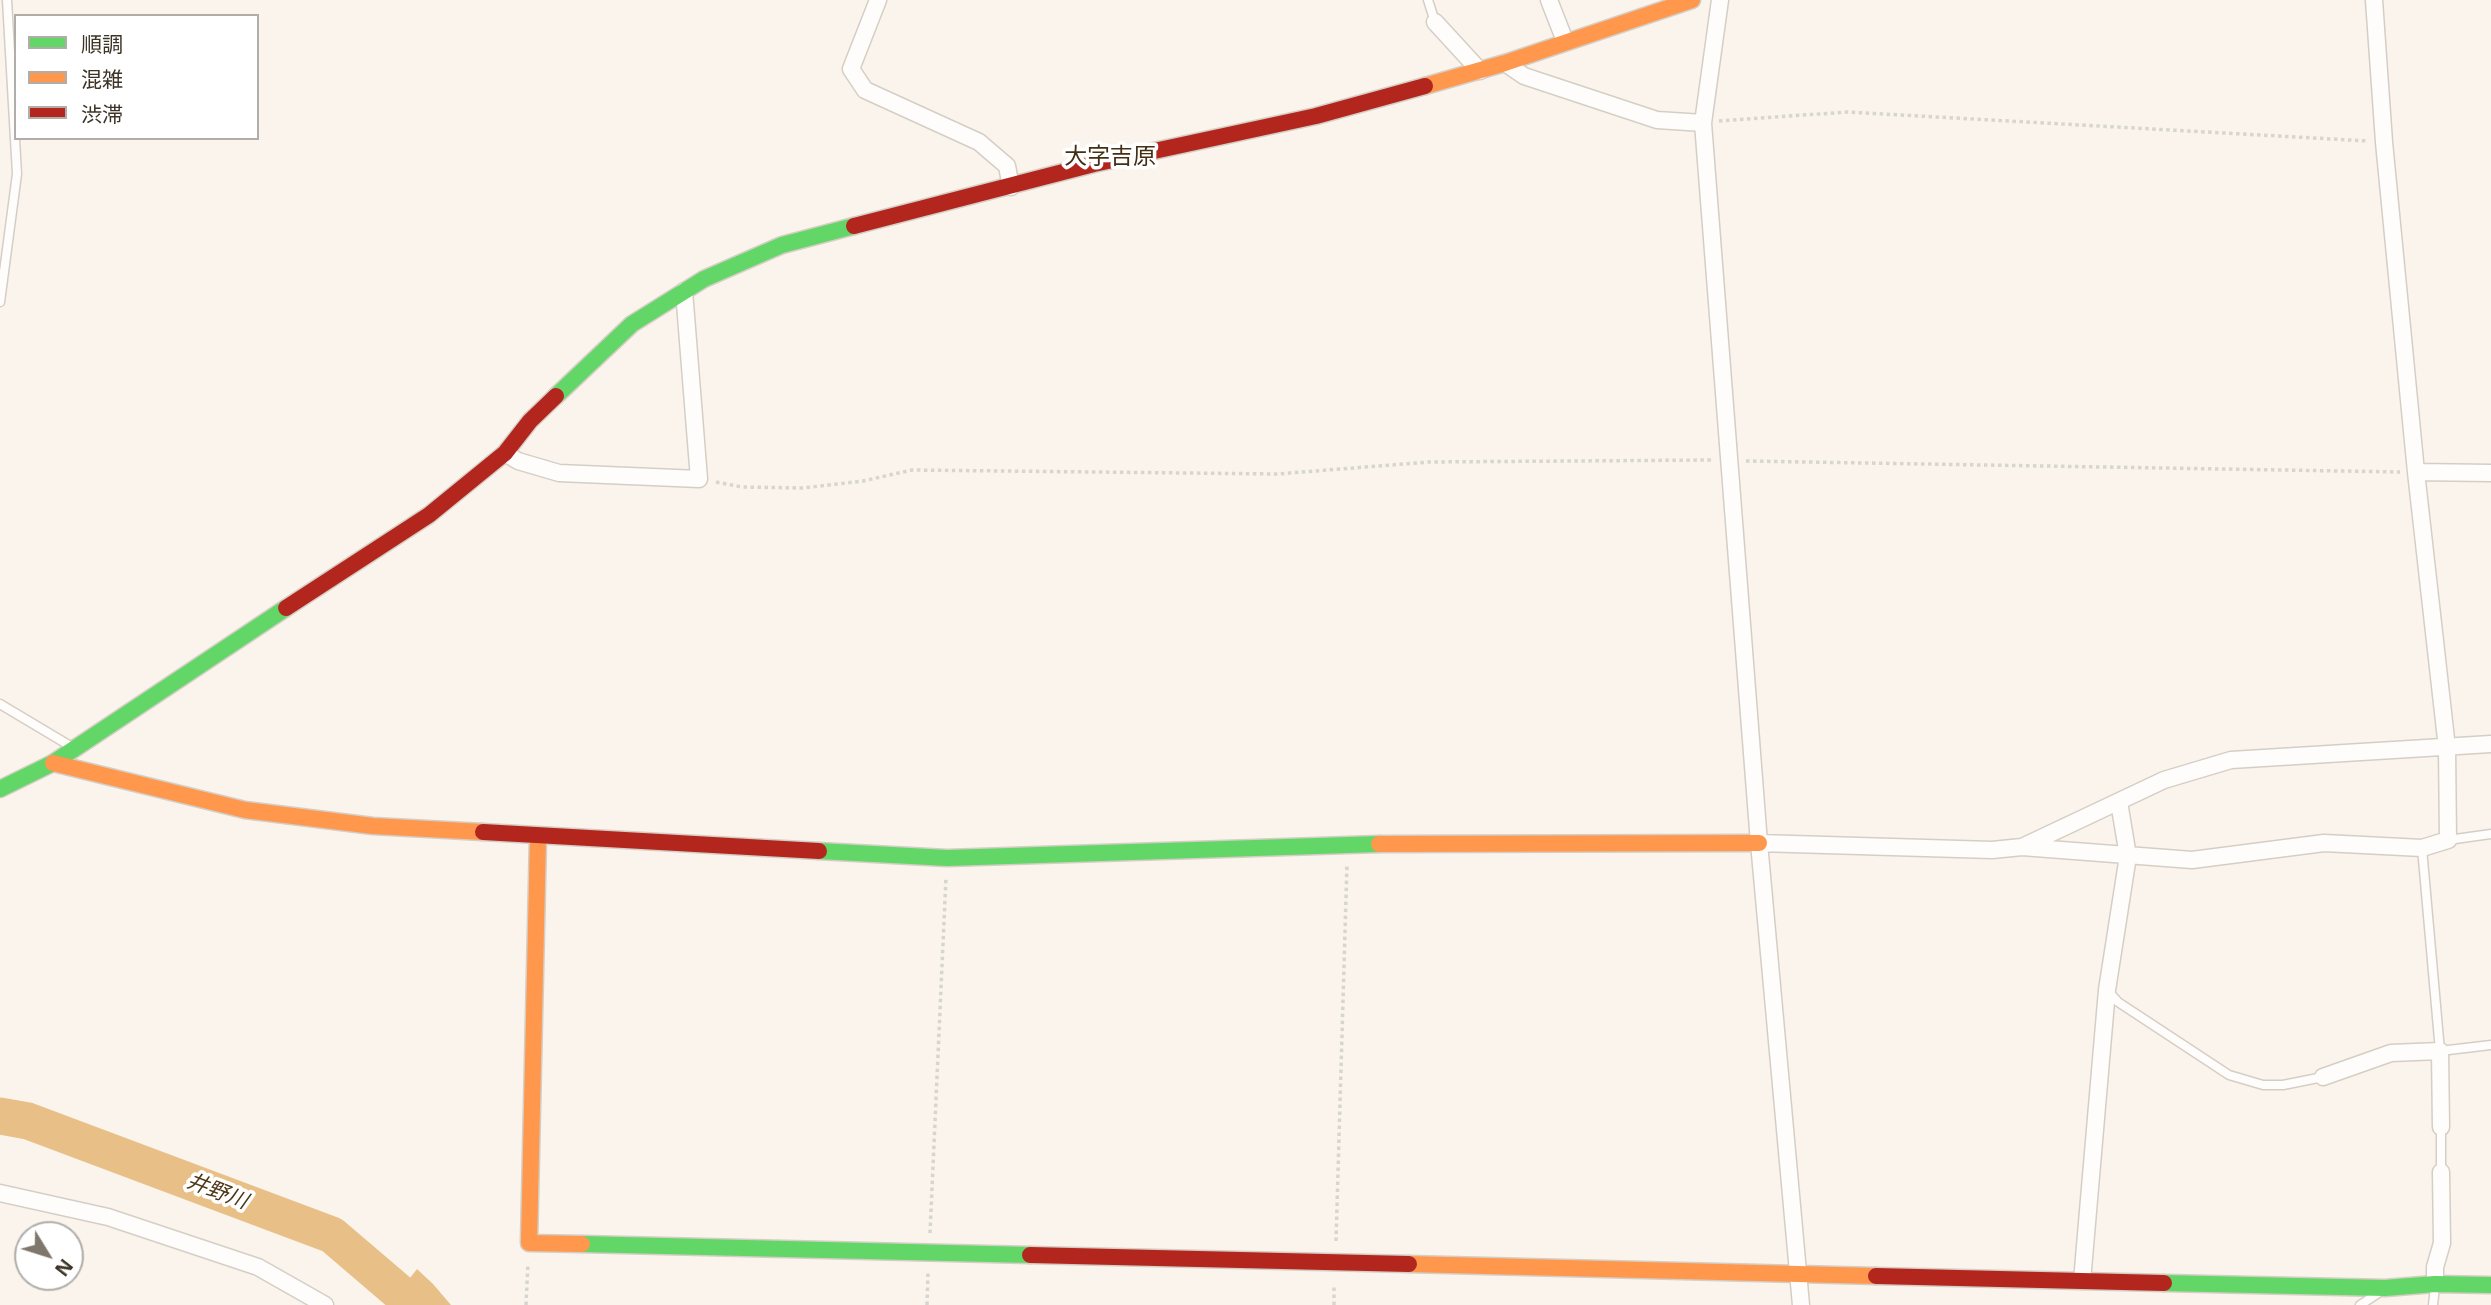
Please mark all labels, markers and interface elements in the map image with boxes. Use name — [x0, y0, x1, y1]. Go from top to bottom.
legend — [14, 14, 259, 140]
text: 順調 — [81, 30, 123, 58]
text: 混雑 — [81, 65, 123, 93]
text: 渋滞 — [81, 100, 123, 128]
district label: 大字吉原 — [1064, 143, 1156, 171]
water label: 井野川 — [183, 1169, 251, 1215]
north arrow — [14, 1221, 84, 1291]
text: N — [49, 1254, 79, 1282]

